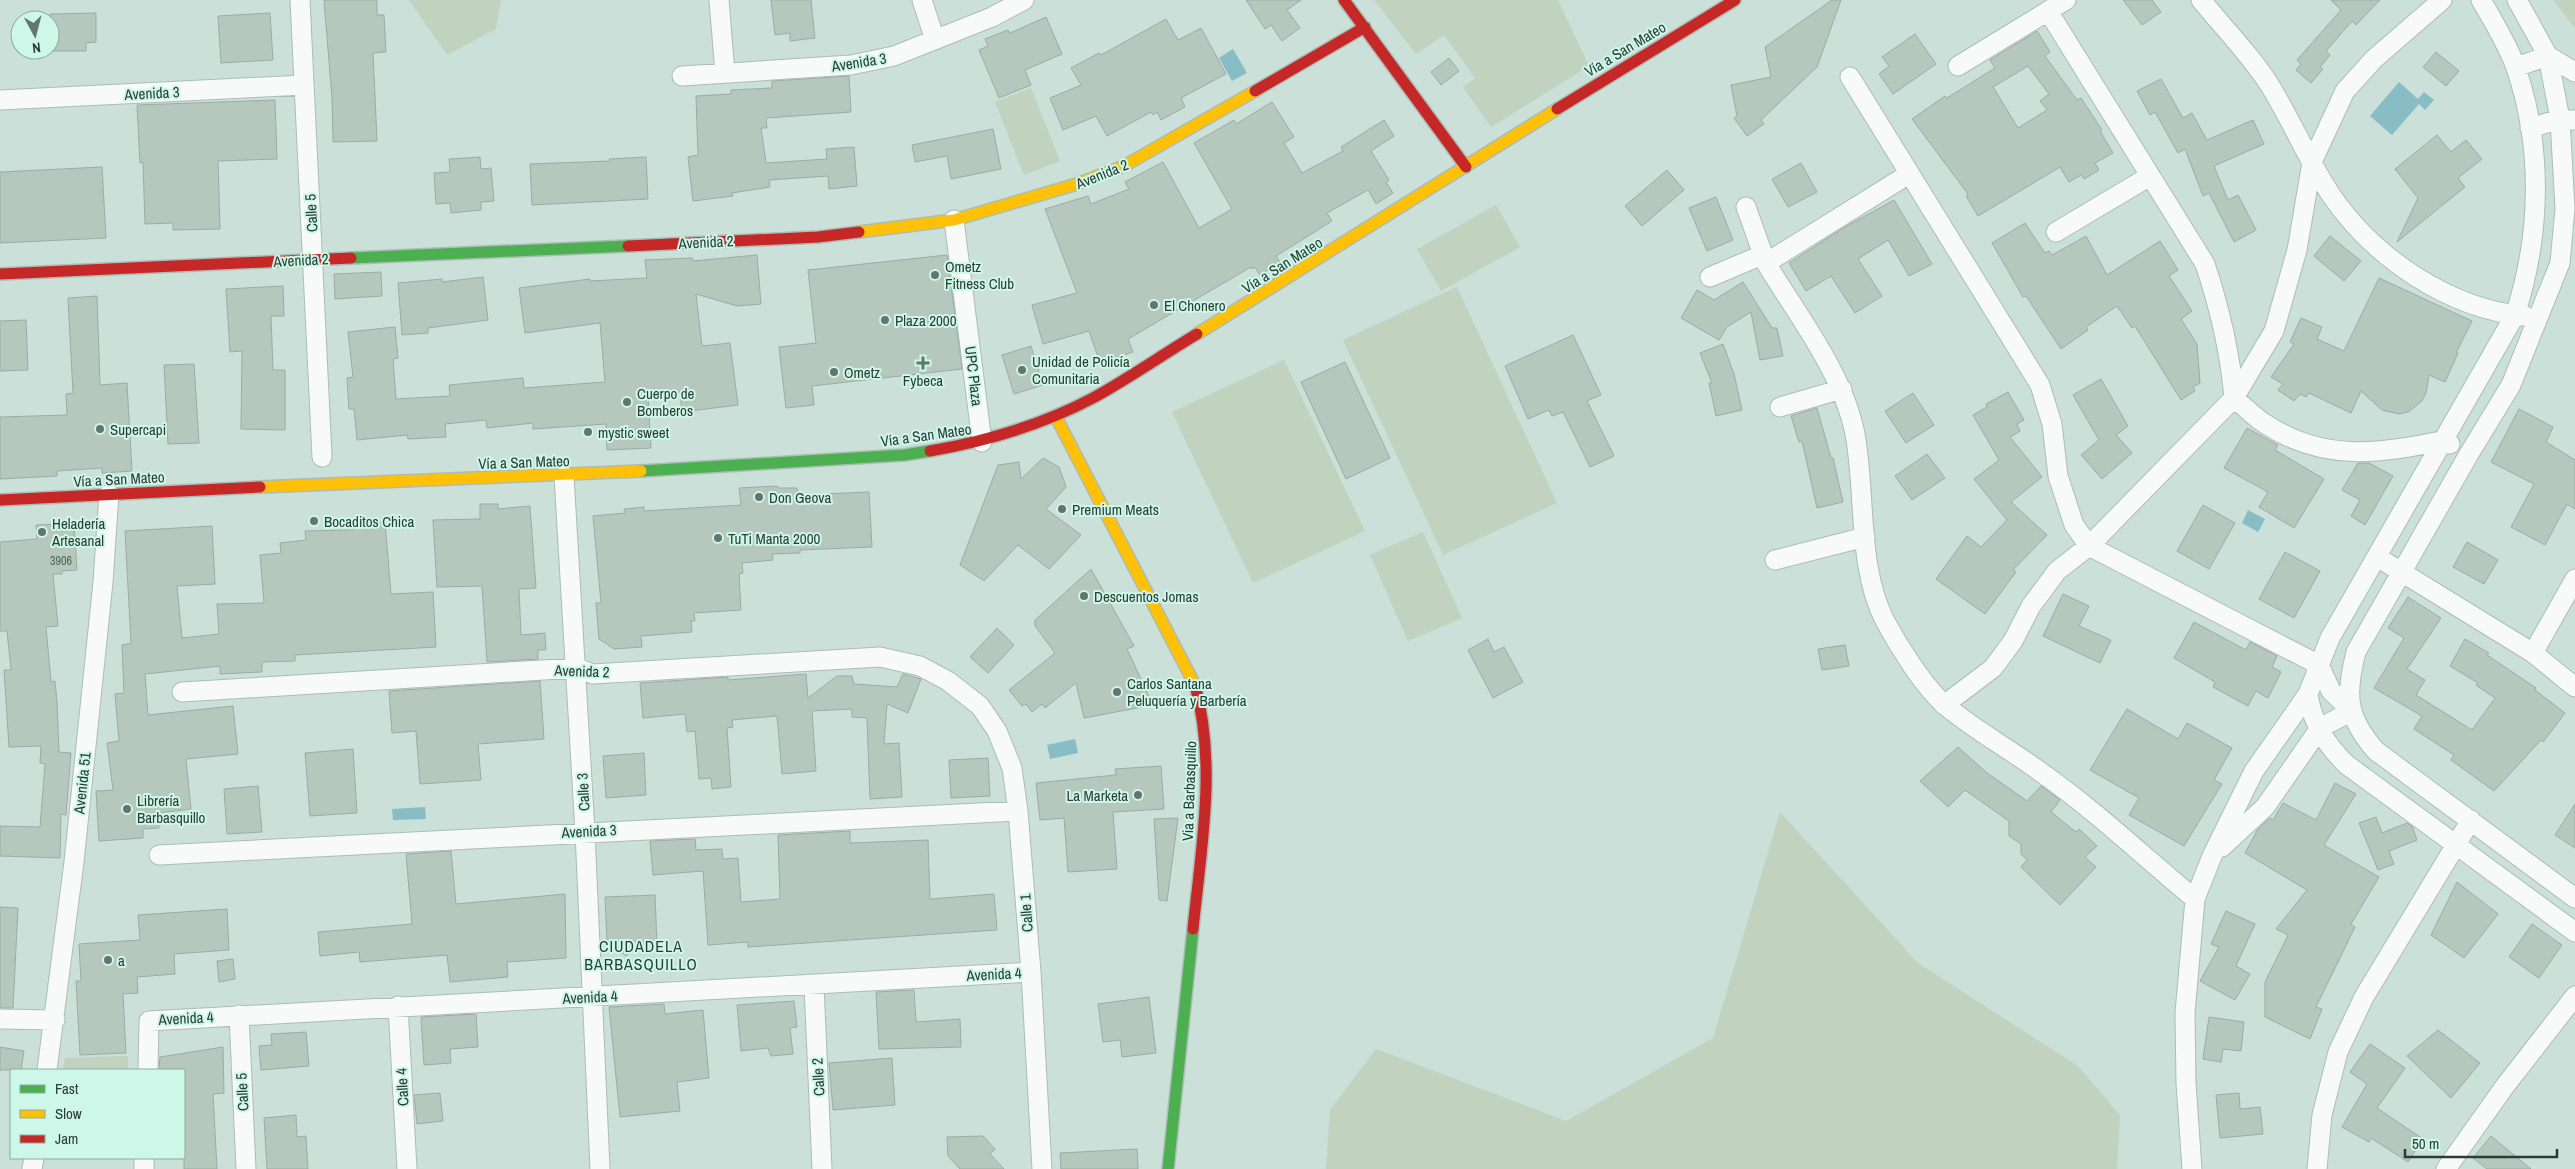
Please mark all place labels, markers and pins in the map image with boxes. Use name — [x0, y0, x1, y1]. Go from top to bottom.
place label: Ometz Fitness Club — [945, 256, 1014, 294]
marker: Ometz Fitness Club — [929, 269, 941, 281]
place label: El Chonero — [1164, 295, 1226, 316]
marker: El Chonero — [1148, 299, 1160, 311]
place label: Plaza 2000 — [895, 310, 957, 331]
marker: Plaza 2000 — [879, 314, 891, 326]
place label: Unidad de Policía Comunitaria — [1032, 351, 1130, 389]
marker: Fybeca — [917, 357, 929, 369]
place label: Ometz — [844, 362, 880, 383]
marker: Unidad de Policía Comunitaria — [1016, 364, 1028, 376]
marker: Ometz — [828, 366, 840, 378]
place label: Fybeca — [903, 370, 943, 391]
place label: Cuerpo de Bomberos — [637, 383, 695, 421]
marker: Cuerpo de Bomberos — [621, 396, 633, 408]
place label: Supercapi — [110, 419, 166, 440]
place label: mystic sweet — [598, 422, 670, 443]
marker: Supercapi — [94, 423, 106, 435]
marker: mystic sweet — [582, 426, 594, 438]
place label: Don Geova — [769, 487, 831, 508]
marker: Don Geova — [753, 491, 765, 503]
place label: Premium Meats — [1072, 499, 1159, 520]
marker: Premium Meats — [1056, 503, 1068, 515]
place label: Bocaditos Chica — [324, 511, 414, 532]
place label: Heladería Artesanal — [51, 513, 105, 551]
marker: Bocaditos Chica — [308, 515, 320, 527]
marker: Heladería Artesanal — [36, 526, 48, 538]
place label: TuTi Manta 2000 — [728, 528, 821, 549]
marker: TuTi Manta 2000 — [712, 532, 724, 544]
place label: Descuentos Jomas — [1094, 586, 1199, 607]
marker: Descuentos Jomas — [1078, 590, 1090, 602]
place label: Carlos Santana Peluquería y Barbería — [1127, 673, 1247, 711]
marker: Carlos Santana Peluquería y Barbería — [1111, 686, 1123, 698]
place label: La Marketa — [1066, 785, 1128, 806]
marker: La Marketa — [1132, 789, 1144, 801]
place label: Librería Barbasquillo — [137, 790, 206, 828]
marker: Librería Barbasquillo — [121, 803, 133, 815]
place label: a — [118, 950, 125, 971]
marker: a — [102, 954, 114, 966]

